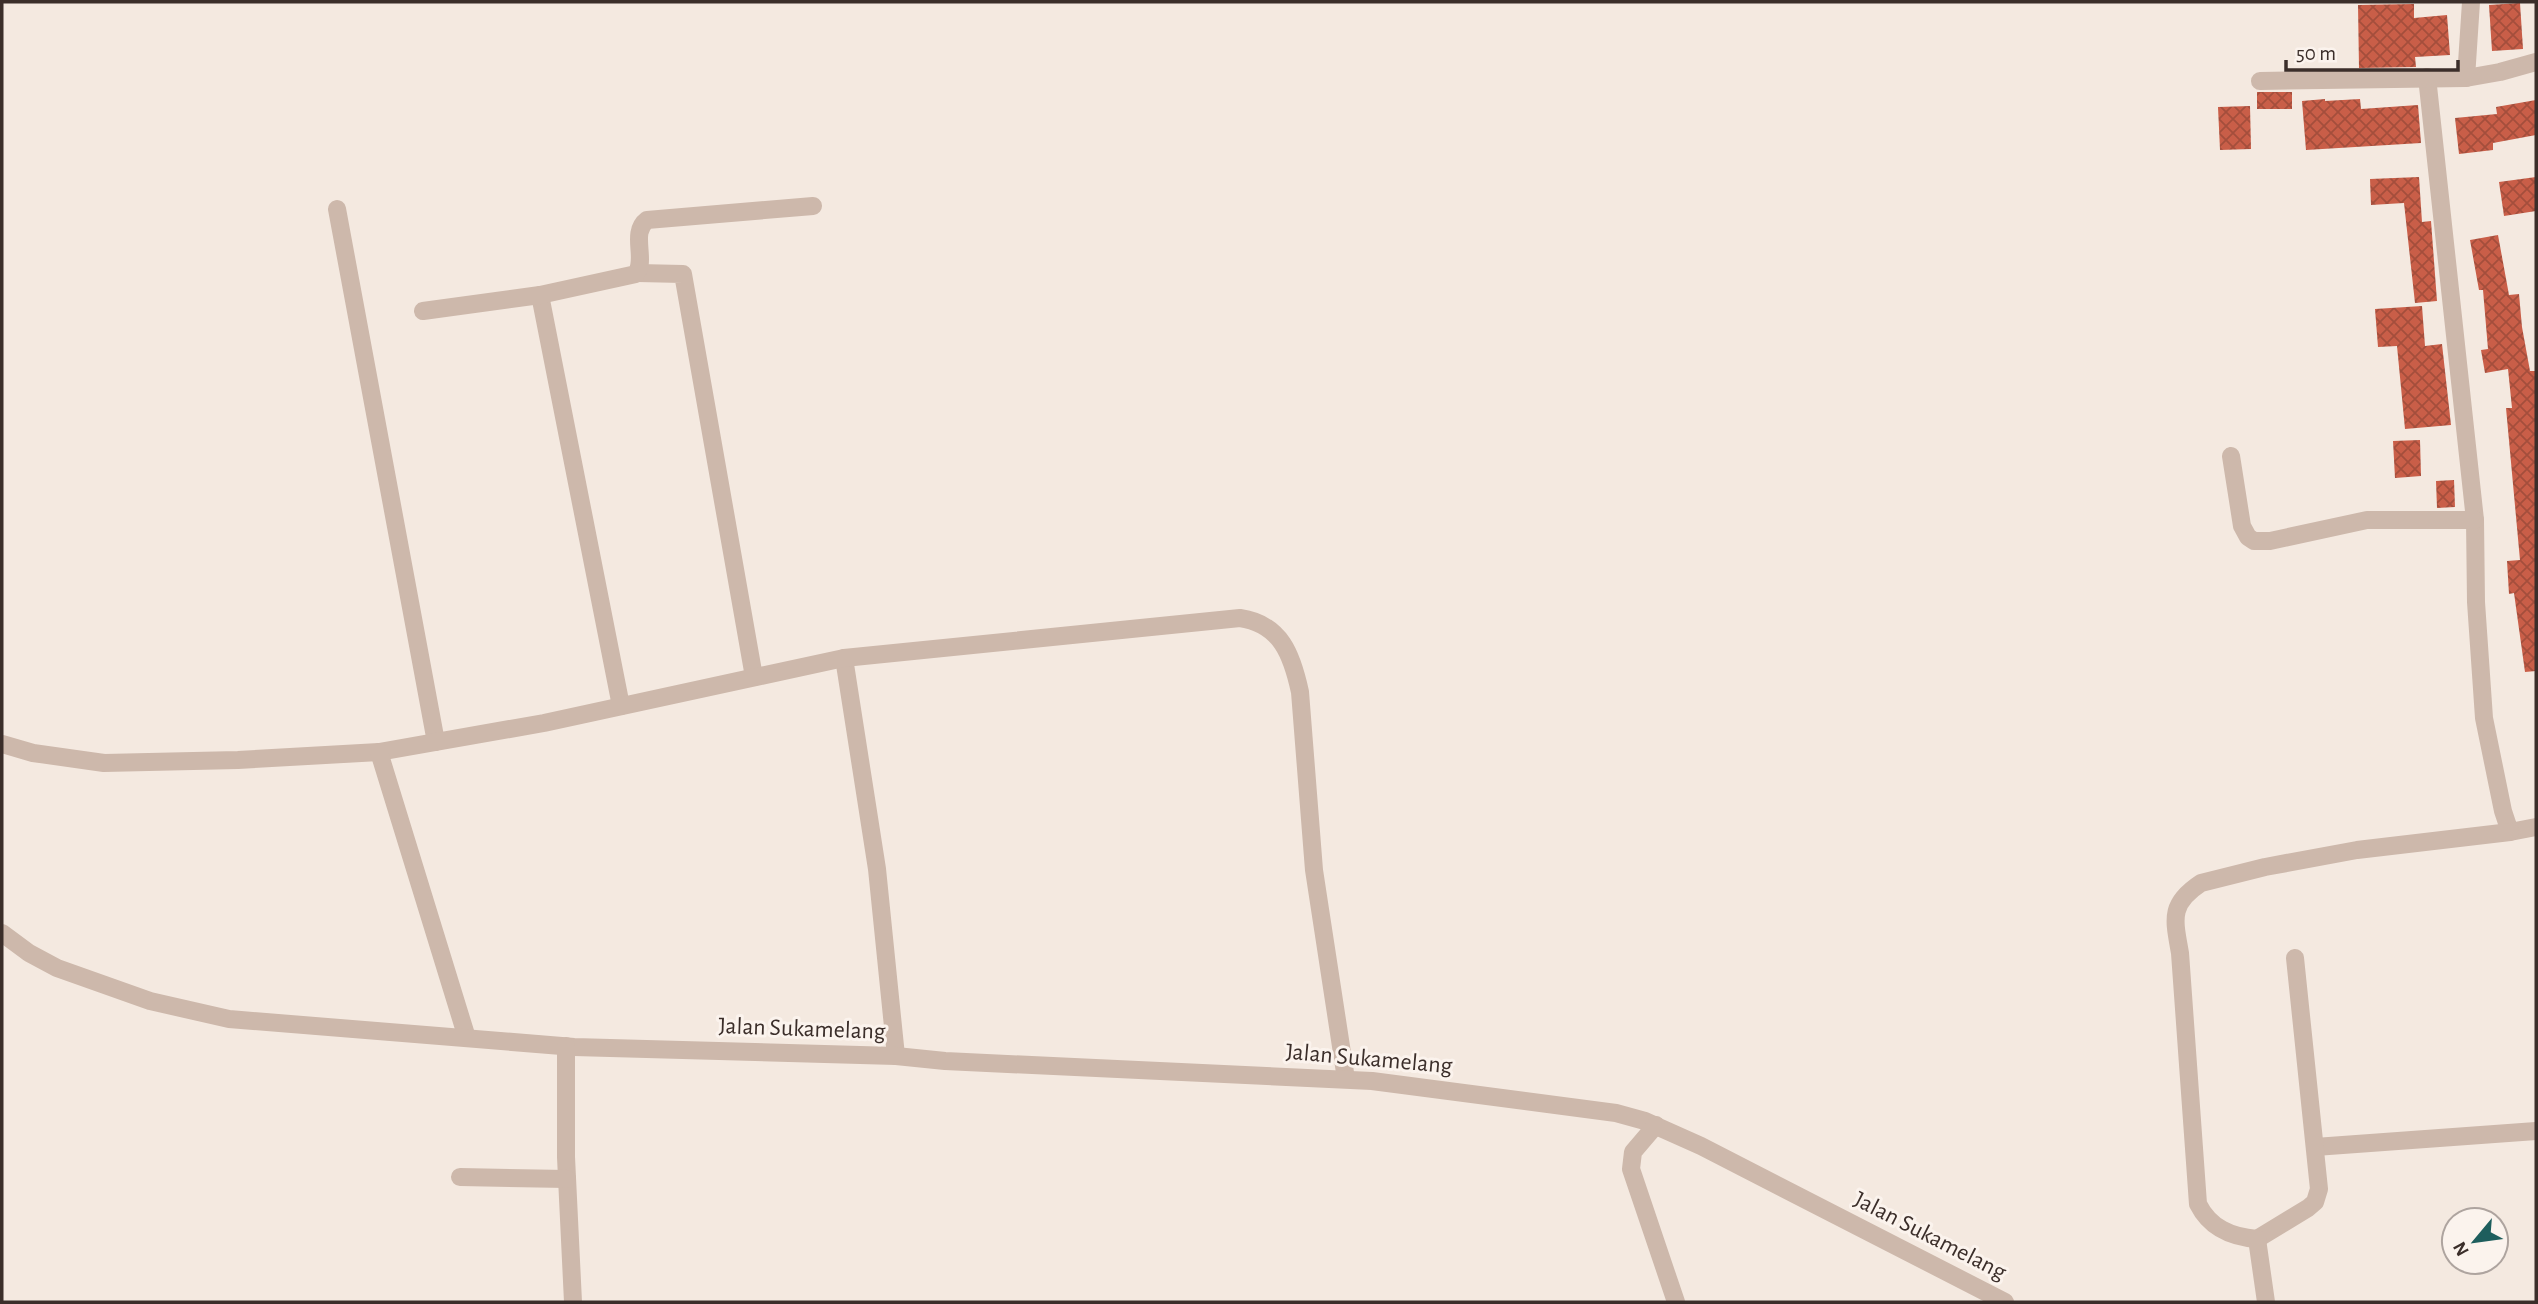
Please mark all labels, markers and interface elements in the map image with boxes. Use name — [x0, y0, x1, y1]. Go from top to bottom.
scale bar — [2286, 28, 2458, 72]
text: 50 m — [2296, 43, 2336, 64]
street label: Jalan Sukamelang — [718, 1014, 886, 1044]
street label: Jalan Sukamelang — [1285, 1040, 1454, 1078]
street label: Jalan Sukamelang — [1850, 1187, 2010, 1285]
north arrow — [2440, 1206, 2510, 1276]
text: N — [2450, 1238, 2473, 1259]

